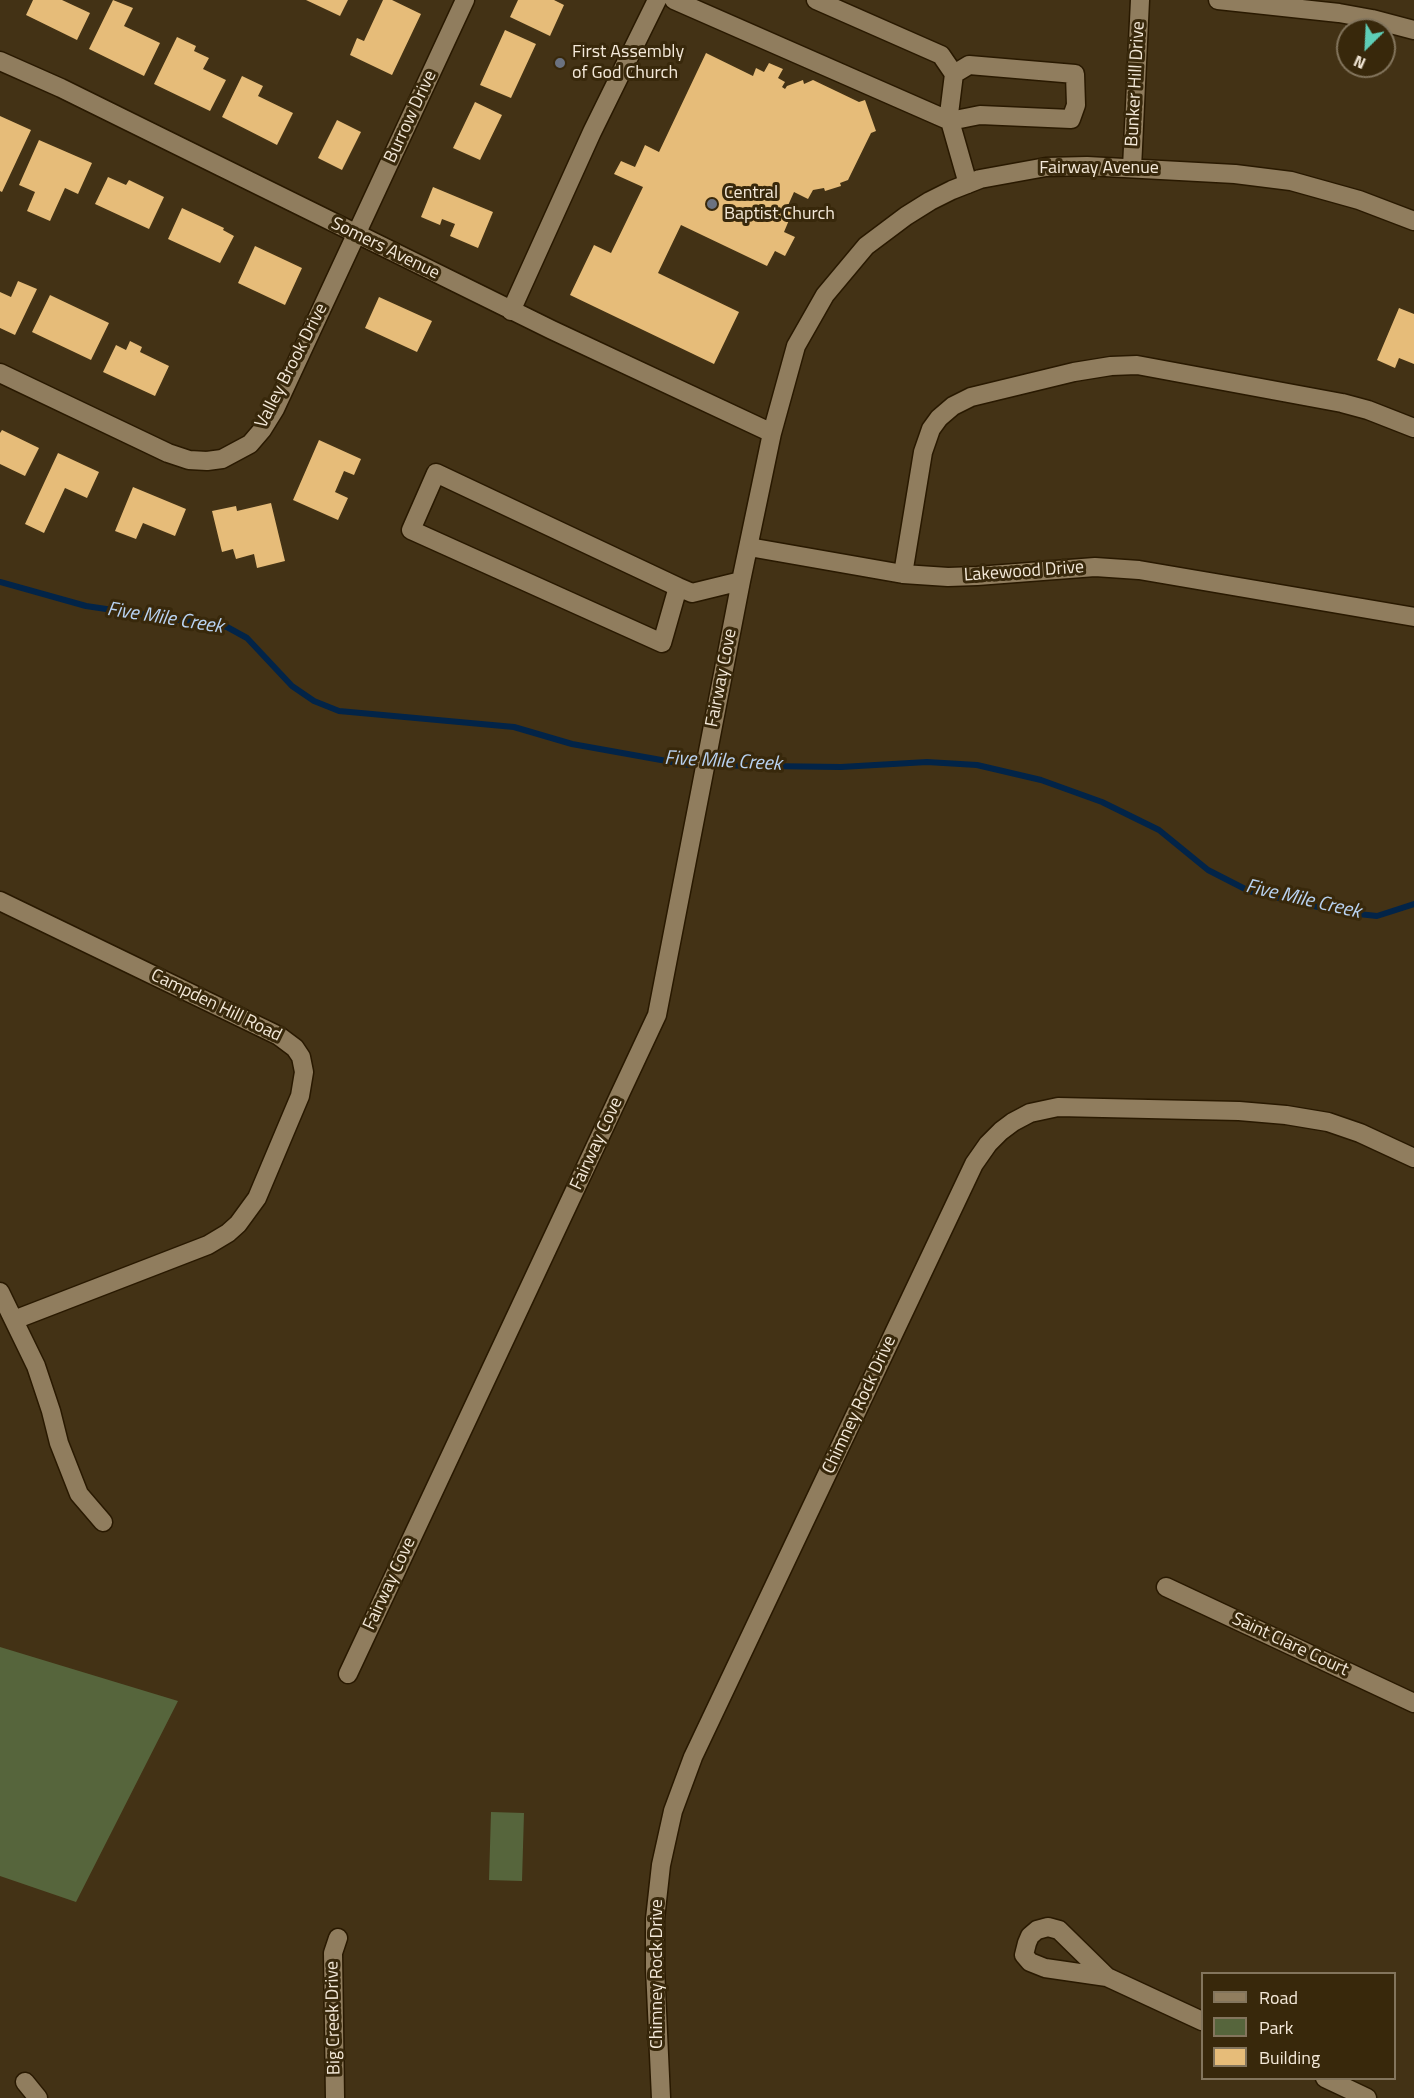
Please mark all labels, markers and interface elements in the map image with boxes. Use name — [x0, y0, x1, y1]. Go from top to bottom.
north arrow — [1336, 18, 1396, 78]
street label: Bunker Hill Drive — [1122, 21, 1150, 147]
place label: First Assembly of God Church — [572, 42, 684, 84]
text: N — [1350, 49, 1369, 76]
marker: First Assembly of God Church — [553, 56, 567, 70]
street label: Burrow Drive — [380, 67, 442, 167]
street label: Fairway Avenue — [1039, 158, 1159, 180]
place label: Central Baptist Church — [724, 183, 835, 226]
marker: Central Baptist Church — [705, 197, 719, 211]
street label: Somers Avenue — [327, 213, 443, 285]
street label: Valley Brook Drive — [251, 300, 333, 432]
street label: Lakewood Drive — [963, 557, 1085, 587]
water label: Five Mile Creek — [105, 598, 225, 640]
street label: Fairway Cove — [702, 627, 742, 729]
water label: Five Mile Creek — [664, 747, 782, 777]
water label: Five Mile Creek — [1243, 875, 1363, 925]
street label: Campden Hill Road — [147, 965, 285, 1047]
street label: Fairway Cove — [566, 1094, 628, 1194]
street label: Chimney Rock Drive — [819, 1332, 901, 1478]
street label: Fairway Cove — [359, 1534, 421, 1634]
street label: Saint Clare Court — [1228, 1609, 1352, 1681]
street label: Chimney Rock Drive — [647, 1899, 669, 2049]
street label: Big Creek Drive — [322, 1961, 346, 2075]
legend — [1201, 1972, 1396, 2080]
text: Road — [1259, 1984, 1298, 2011]
text: Park — [1259, 2014, 1293, 2041]
text: Building — [1259, 2044, 1320, 2071]

